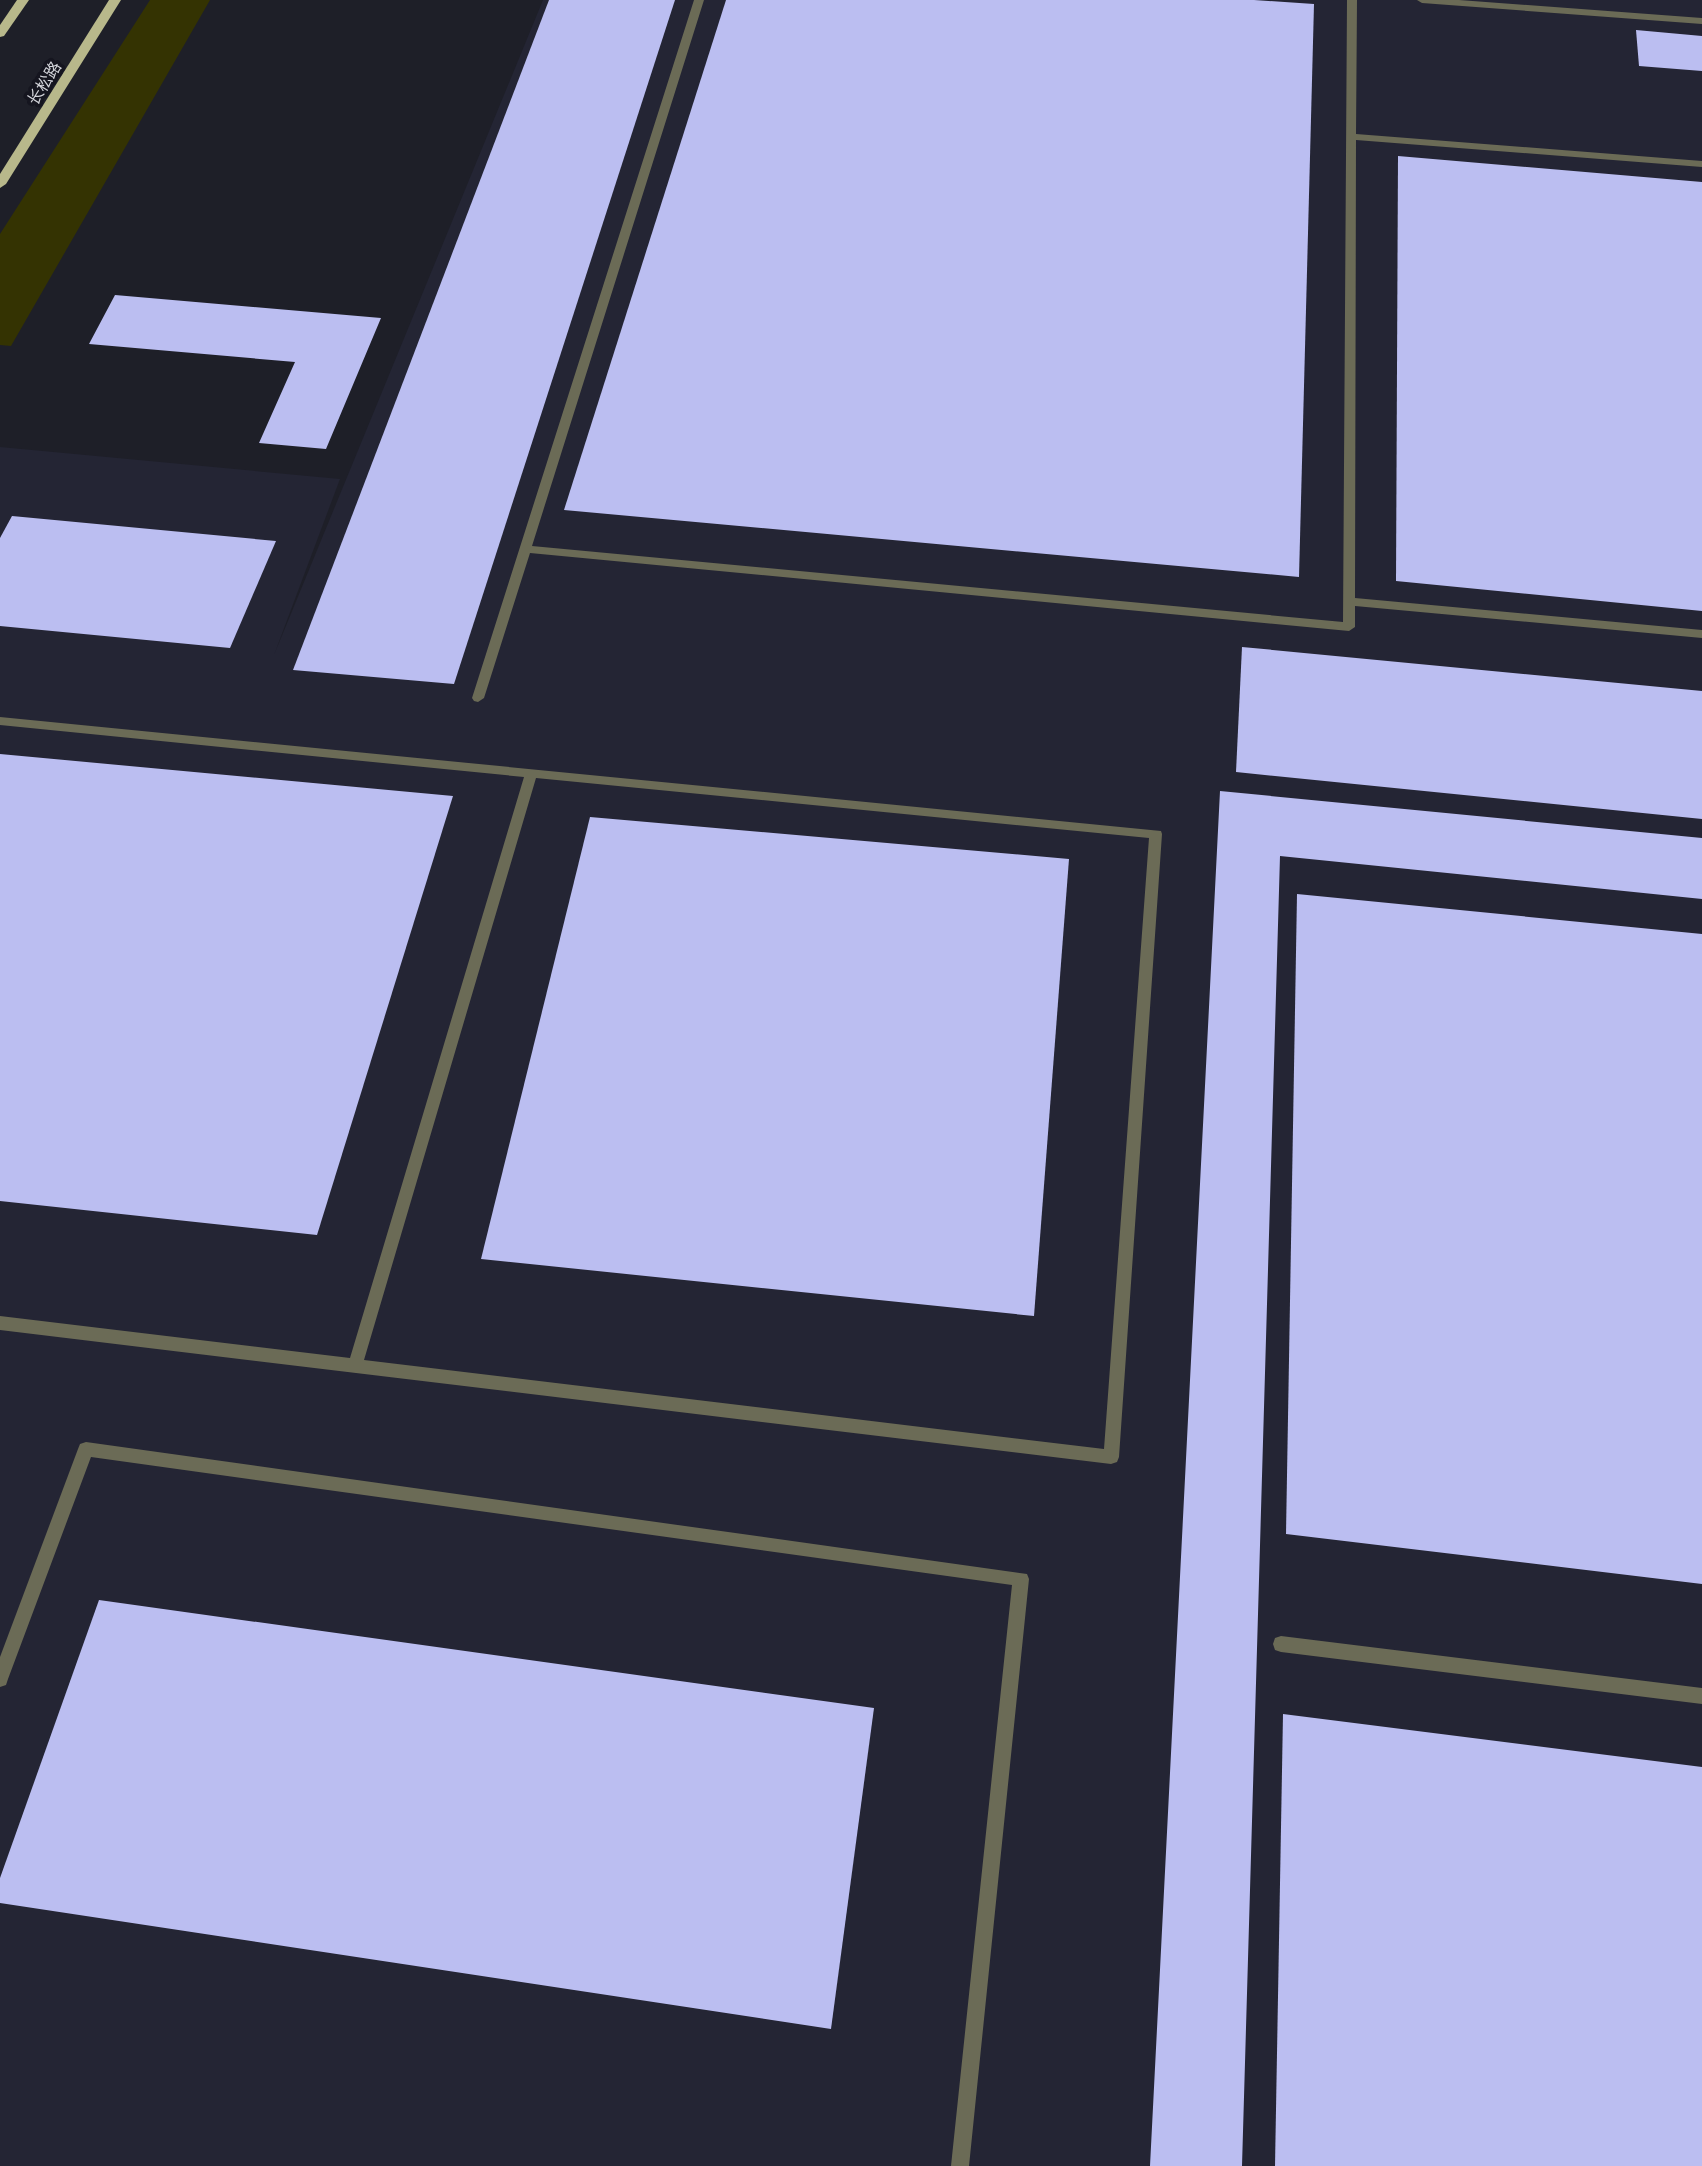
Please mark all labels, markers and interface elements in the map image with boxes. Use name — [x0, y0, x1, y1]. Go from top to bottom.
street label: 长松路 — [23, 57, 67, 110]

